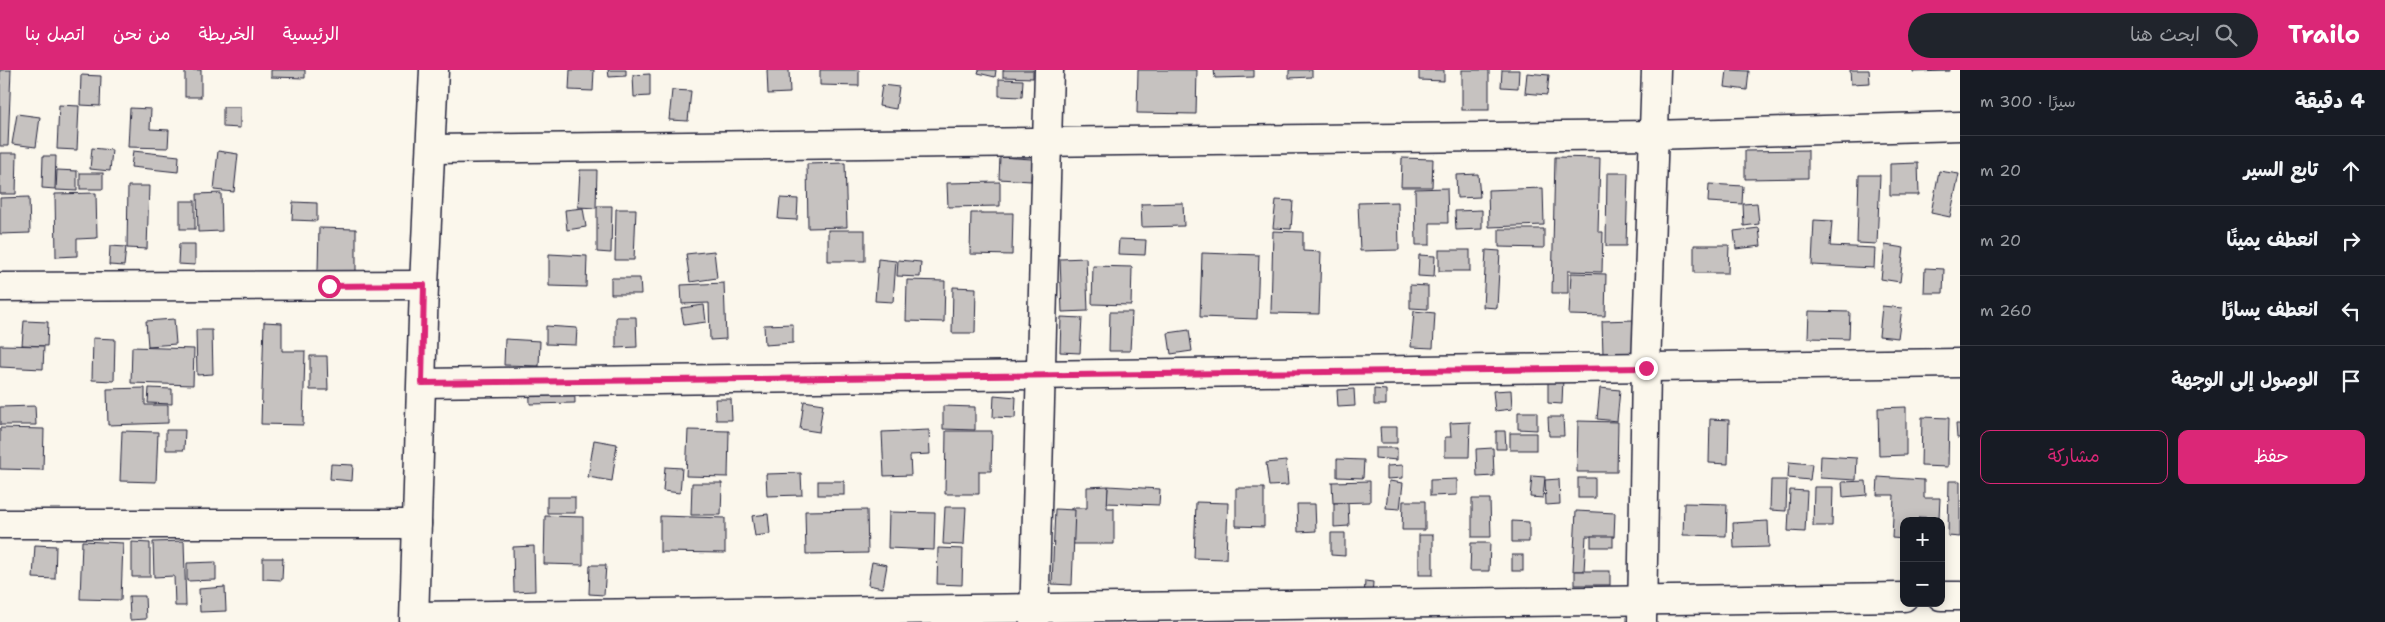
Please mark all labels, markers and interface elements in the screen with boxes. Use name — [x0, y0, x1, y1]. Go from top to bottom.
search box — [1908, 13, 2258, 58]
text: Trailo — [2288, 19, 2360, 51]
icon: search — [2212, 21, 2240, 49]
text: اتصل بنا — [25, 22, 85, 46]
text: من نحن — [113, 22, 171, 46]
text: الخريطة — [199, 22, 255, 46]
text: الرئيسية — [283, 22, 339, 46]
text: ابحث هنا — [2130, 22, 2200, 47]
text: 4 دقيقة — [2295, 87, 2365, 115]
text: سيرًا · 300 m — [1980, 91, 2076, 112]
text: تابع السير — [2244, 157, 2318, 182]
icon: ahead — [2337, 157, 2365, 185]
text: 20 m — [1980, 160, 2021, 181]
text: انعطف يمينًا — [2227, 227, 2318, 252]
icon: right — [2337, 227, 2365, 255]
text: 20 m — [1980, 230, 2021, 251]
route start — [318, 275, 341, 298]
text: انعطف يسارًا — [2222, 297, 2318, 322]
icon: left — [2337, 297, 2365, 325]
text: 260 m — [1980, 300, 2032, 321]
route end — [1635, 357, 1658, 380]
text: الوصول إلى الوجهة — [2171, 367, 2318, 392]
icon: arrive — [2337, 367, 2365, 395]
button: مشاركة — [1980, 430, 2168, 484]
button: حفظ — [2178, 430, 2365, 484]
map controls — [1900, 517, 1945, 607]
button: + — [1900, 517, 1945, 562]
button: − — [1900, 562, 1945, 607]

